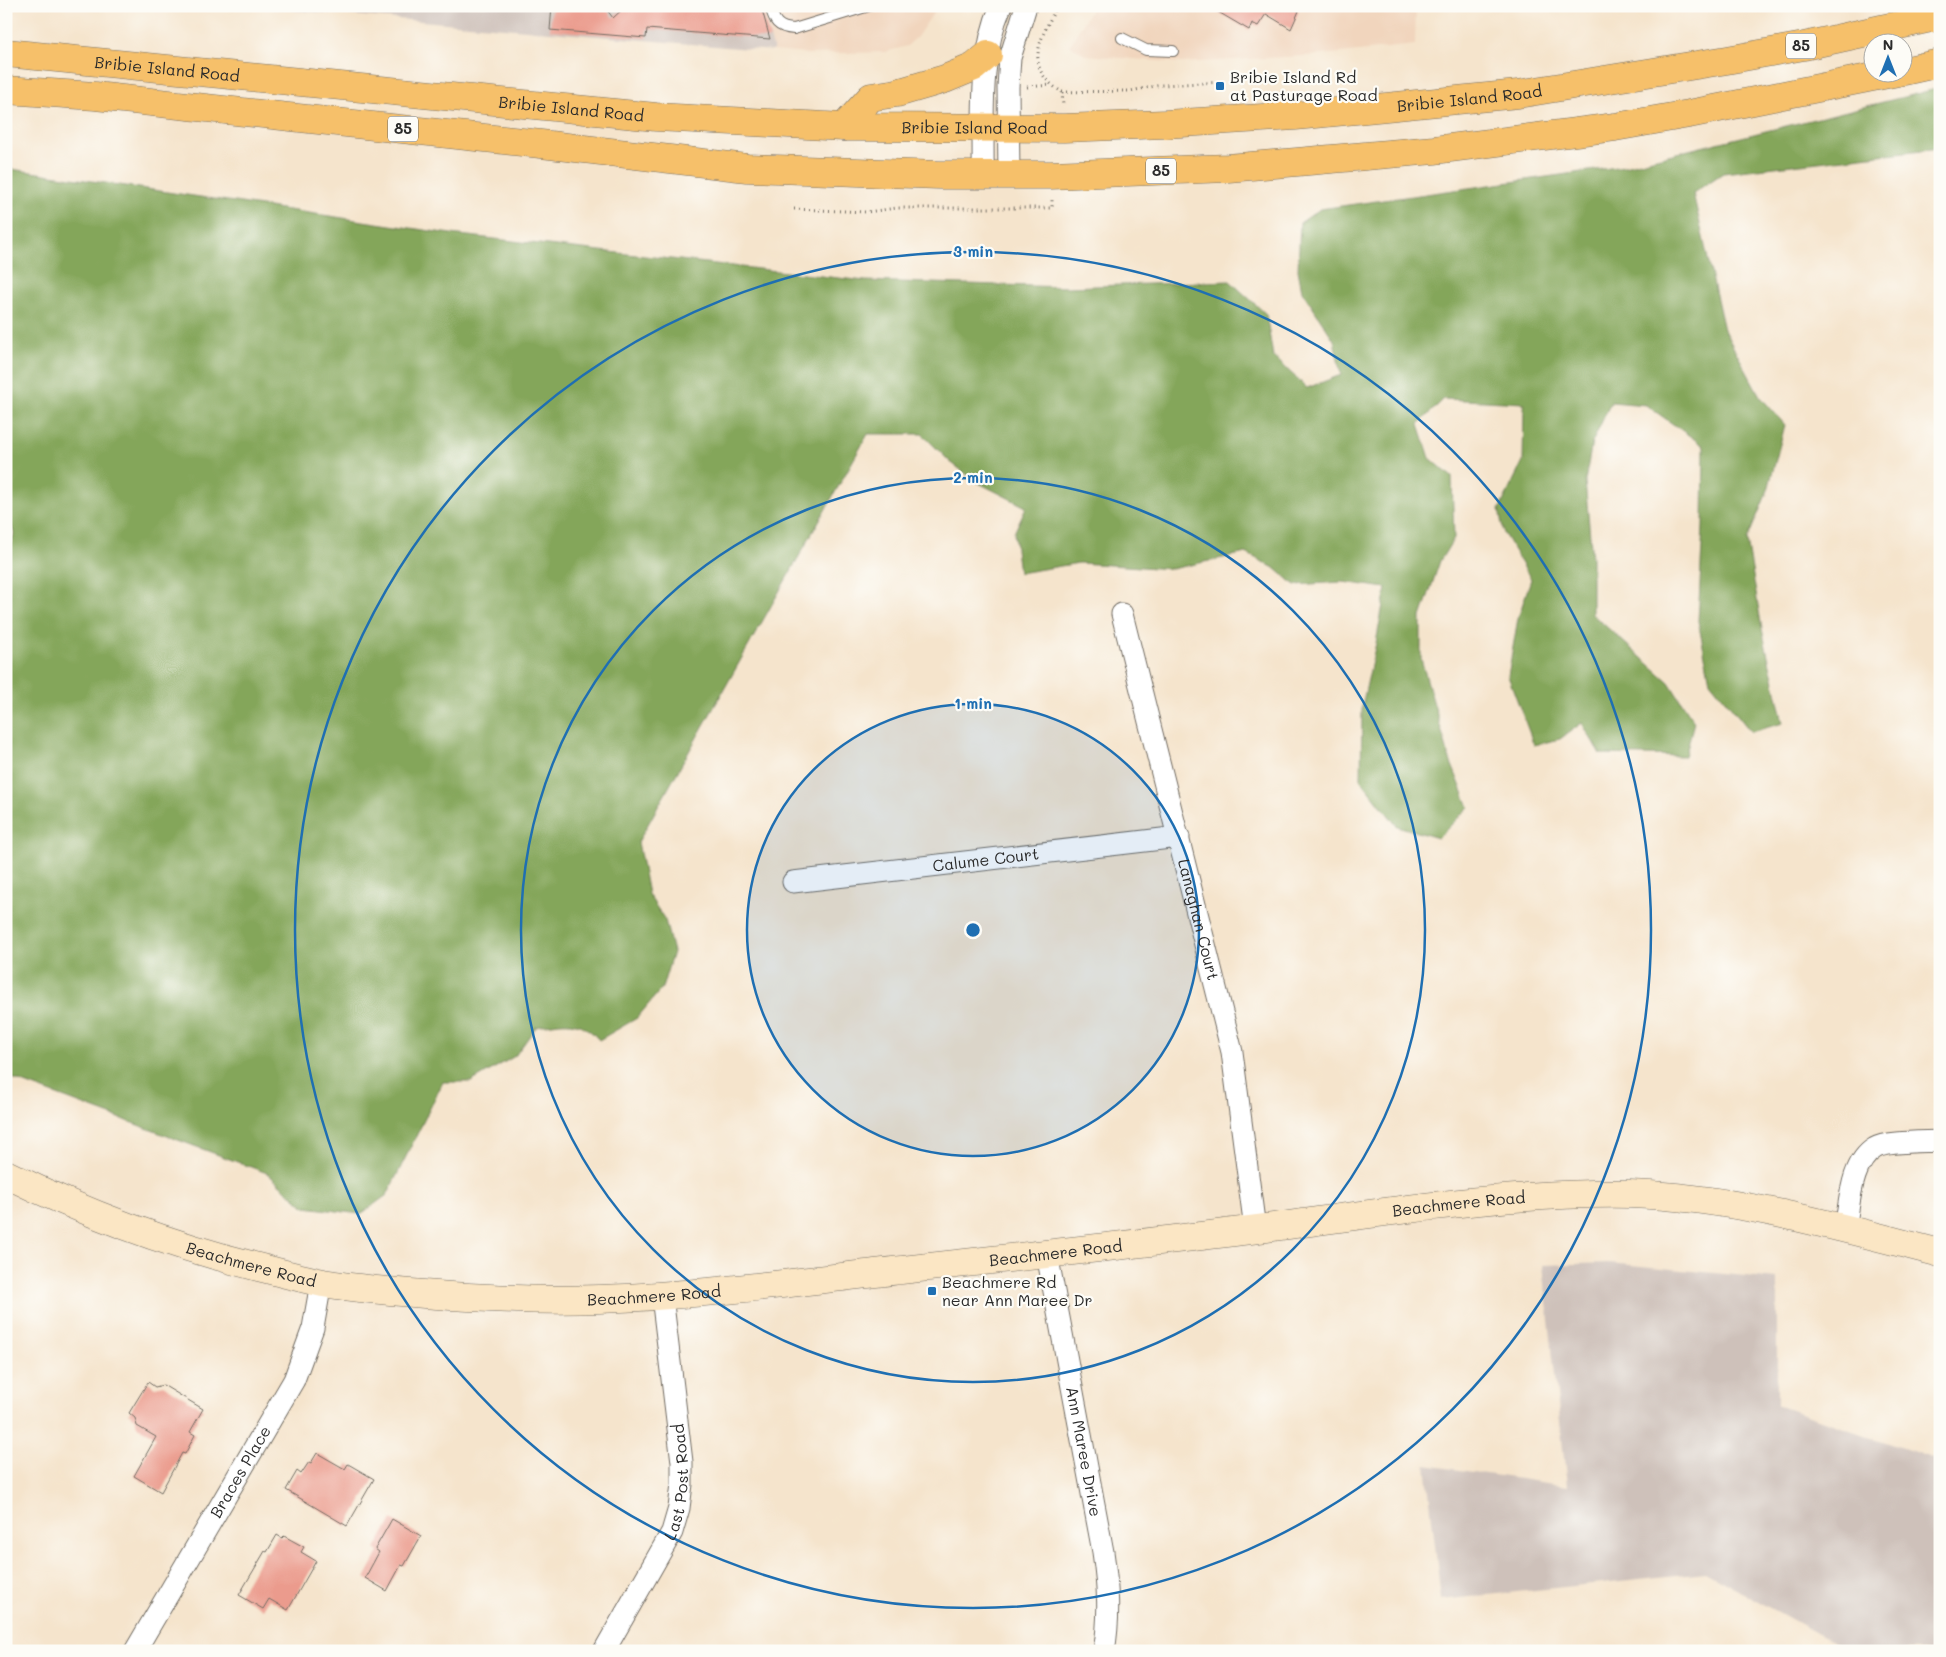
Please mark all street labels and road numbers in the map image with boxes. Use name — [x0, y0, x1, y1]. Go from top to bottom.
road number: 85 — [1786, 34, 1816, 58]
street label: Bribie Island Road — [94, 51, 241, 86]
street label: Bribie Island Road — [1396, 79, 1543, 116]
street label: Bribie Island Road — [498, 91, 645, 126]
road number: 85 — [388, 116, 418, 142]
street label: Bribie Island Road — [902, 116, 1048, 138]
road number: 85 — [1146, 158, 1176, 184]
street label: Calume Court — [931, 842, 1040, 876]
street label: Lanaghan Court — [1174, 857, 1225, 982]
street label: Beachmere Road — [1391, 1186, 1526, 1221]
street label: Beachmere Road — [988, 1234, 1123, 1270]
street label: Beachmere Road — [184, 1236, 319, 1291]
street label: Beachmere Road — [587, 1280, 722, 1309]
street label: Ann Maree Drive — [1062, 1385, 1107, 1518]
street label: Braces Place — [205, 1421, 275, 1521]
street label: Last Post Road — [659, 1423, 692, 1544]

